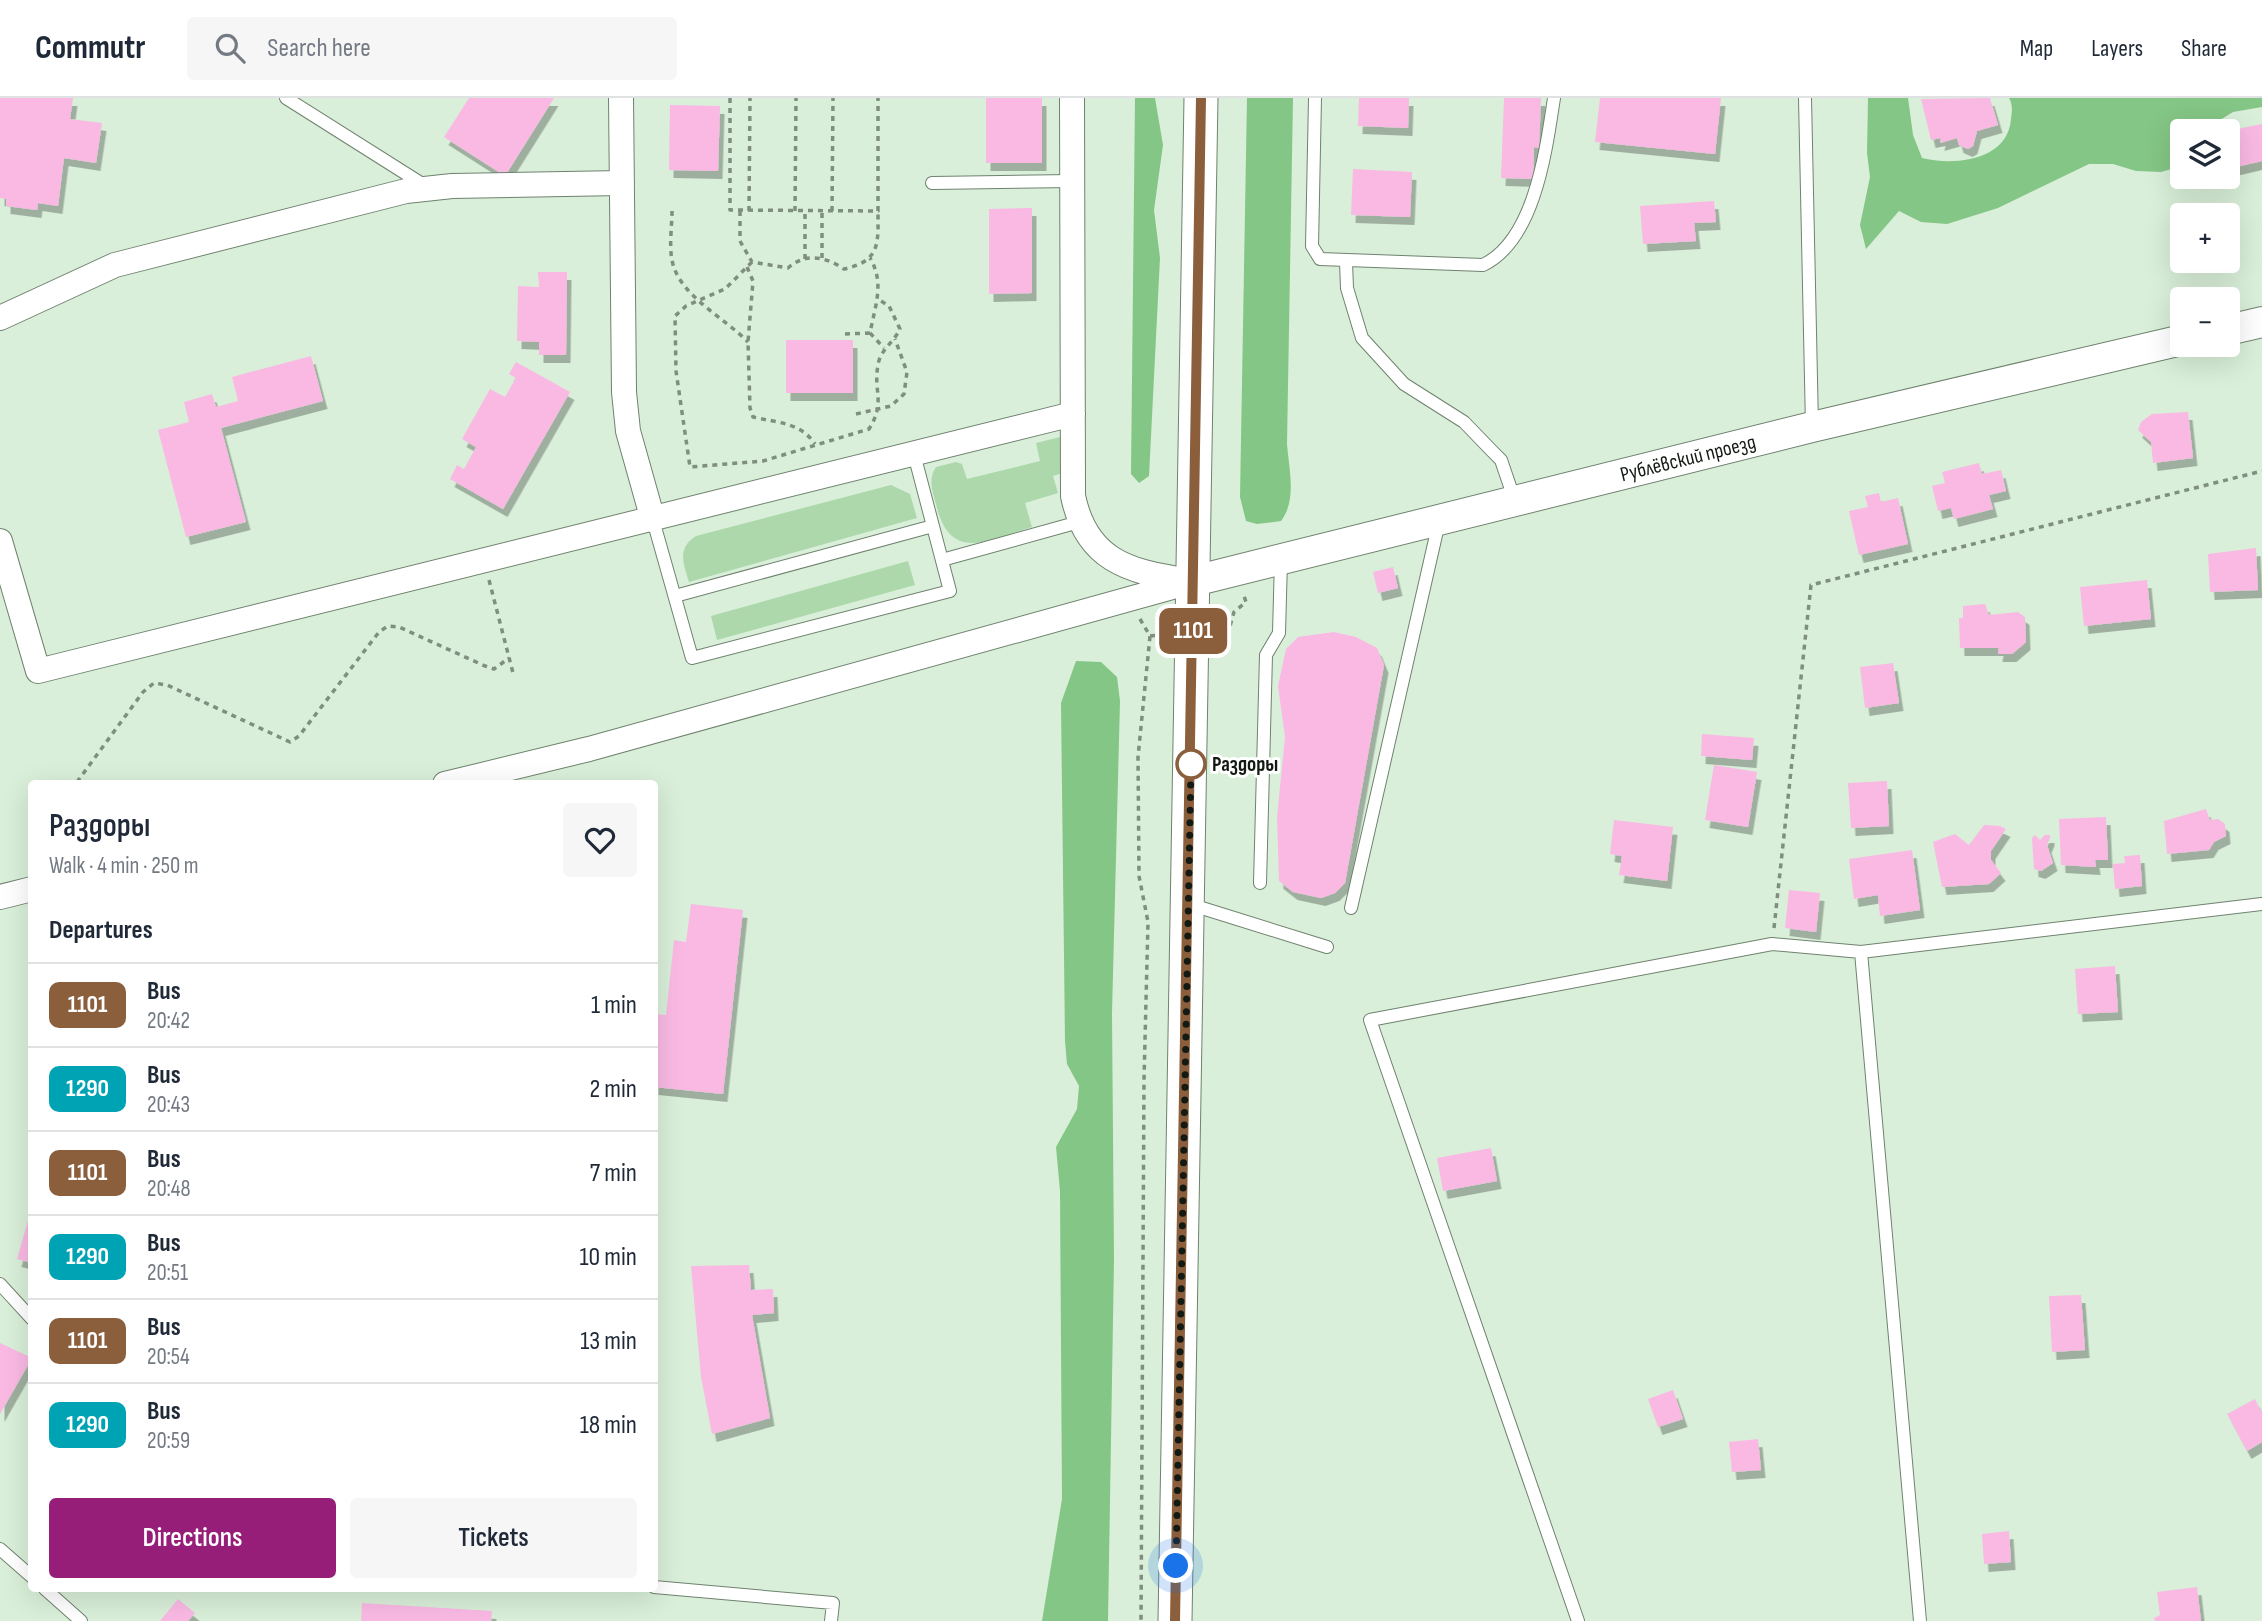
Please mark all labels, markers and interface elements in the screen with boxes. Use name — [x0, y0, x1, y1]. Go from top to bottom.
search box — [187, 17, 677, 80]
text: Commutr — [35, 28, 145, 68]
icon: search — [211, 29, 249, 67]
text: Search here — [267, 33, 371, 64]
text: Map — [2020, 34, 2053, 63]
text: Layers — [2091, 34, 2143, 63]
text: Share — [2181, 34, 2227, 63]
map controls — [2170, 119, 2240, 357]
button: layers — [2170, 119, 2240, 189]
button: + — [2170, 203, 2240, 273]
button: − — [2170, 287, 2240, 357]
street label: Рублёвский проезд — [1618, 429, 1758, 487]
line badge: 1101 — [1144, 608, 1242, 654]
text: 1101 — [1173, 616, 1213, 645]
marker: Раздоры — [1176, 749, 1206, 779]
place label: Раздоры — [1212, 752, 1278, 777]
button: heart — [563, 803, 637, 877]
text: Раздоры — [49, 806, 150, 846]
text: Walk · 4 min · 250 m — [49, 852, 199, 880]
text: Departures — [49, 915, 153, 946]
text: Bus — [147, 976, 181, 1007]
text: 1101 — [68, 990, 107, 1019]
text: 1 min — [591, 990, 637, 1021]
text: 20:42 — [147, 1007, 190, 1035]
text: Bus — [147, 1060, 181, 1091]
text: 1290 — [66, 1074, 109, 1103]
text: 2 min — [589, 1074, 637, 1105]
text: 20:43 — [147, 1091, 190, 1119]
text: Bus — [147, 1144, 181, 1175]
text: 1101 — [68, 1158, 107, 1187]
text: 7 min — [590, 1158, 637, 1189]
text: 20:48 — [147, 1175, 191, 1203]
text: Bus — [147, 1228, 181, 1259]
text: 1290 — [66, 1242, 109, 1271]
text: 10 min — [580, 1242, 637, 1273]
text: 20:51 — [147, 1259, 188, 1287]
text: Bus — [147, 1312, 181, 1343]
text: 1101 — [68, 1326, 107, 1355]
text: 13 min — [580, 1326, 637, 1357]
text: 20:54 — [147, 1343, 190, 1371]
text: Bus — [147, 1396, 181, 1427]
text: 1290 — [66, 1410, 109, 1439]
text: 18 min — [580, 1410, 637, 1441]
text: 20:59 — [147, 1427, 190, 1455]
button: Directions — [49, 1498, 336, 1578]
button: Tickets — [350, 1498, 637, 1578]
your location — [1158, 1548, 1193, 1583]

